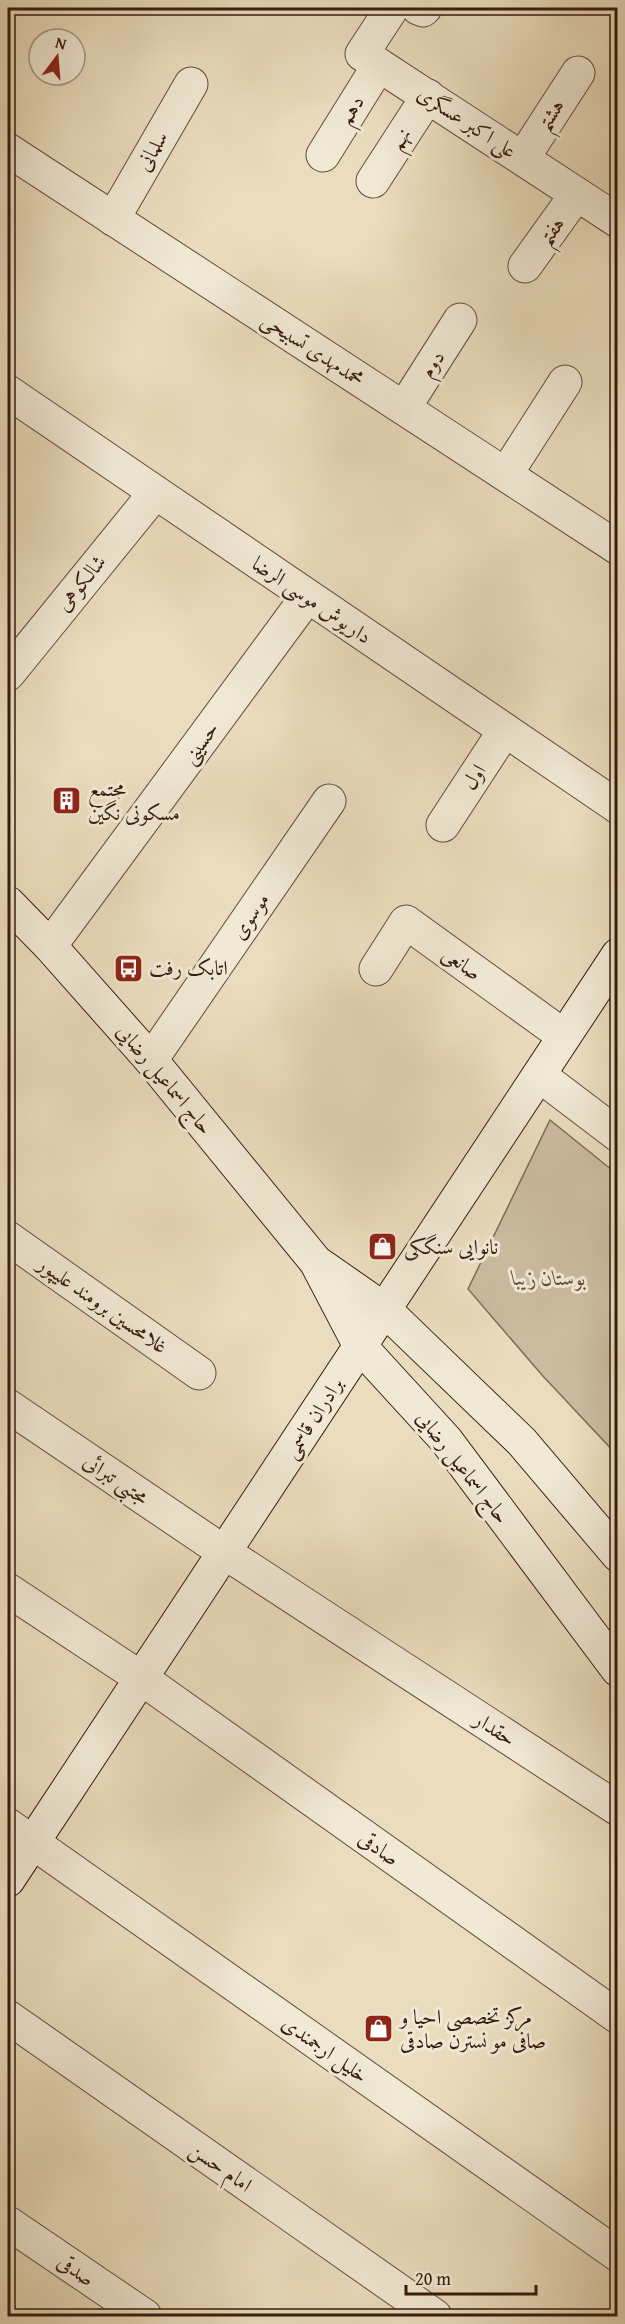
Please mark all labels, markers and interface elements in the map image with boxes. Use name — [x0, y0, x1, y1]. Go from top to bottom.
north arrow — [27, 27, 87, 87]
text: N — [53, 30, 70, 56]
street label: علی اکبر عسگری — [411, 78, 523, 166]
street label: دهم — [330, 89, 376, 133]
street label: هشتم — [528, 92, 577, 140]
street label: نهم — [381, 121, 423, 159]
street label: سلمانی — [128, 125, 175, 177]
street label: هفتم — [529, 210, 577, 255]
street label: محمدمهدی تسبیحی — [256, 304, 371, 394]
street label: دوم — [411, 344, 455, 385]
street label: شالکوهی — [48, 547, 113, 618]
street label: داریوش موسی الرضا — [246, 548, 379, 651]
street label: حسینی — [174, 715, 226, 770]
street label: اول — [454, 758, 494, 796]
place label: مجتمع مسکونی نگین — [88, 773, 180, 828]
building icon: مجتمع مسکونی نگین — [51, 785, 83, 817]
street label: موسوی — [223, 886, 277, 945]
street label: صانعی — [436, 938, 488, 987]
bus stop icon: اتابک رفت — [112, 952, 144, 984]
place label: اتابک رفت — [149, 952, 228, 983]
street label: حاج اسماعیل رضایی — [107, 1016, 221, 1144]
shop icon: نانوایی سنگکی — [367, 1231, 399, 1263]
place label: نانوایی سنگکی — [404, 1231, 498, 1262]
street label: غلامحسین برومند علیپور — [30, 1247, 175, 1361]
park label: بوستان زیبا — [510, 1262, 586, 1293]
street label: برادران قاسمی — [275, 1371, 351, 1465]
street label: حاج اسماعیل رضایی — [406, 1403, 518, 1533]
street label: مجتبی تبرائی — [76, 1445, 156, 1514]
street label: حقدار — [466, 1702, 522, 1754]
street label: صادقی — [352, 1822, 406, 1873]
place label: مرکز تخصصی احیا و صافی مو نسترن صادقی — [398, 2001, 546, 2056]
street label: خلیل ارجمندی — [276, 2007, 375, 2090]
shop icon: مرکز تخصصی احیا و صافی مو نسترن صادقی — [363, 2013, 395, 2045]
street label: امام حسن — [182, 2134, 259, 2202]
street label: صدقی — [51, 2246, 101, 2293]
scale bar — [406, 2258, 536, 2296]
text: 20 m — [415, 2265, 451, 2292]

